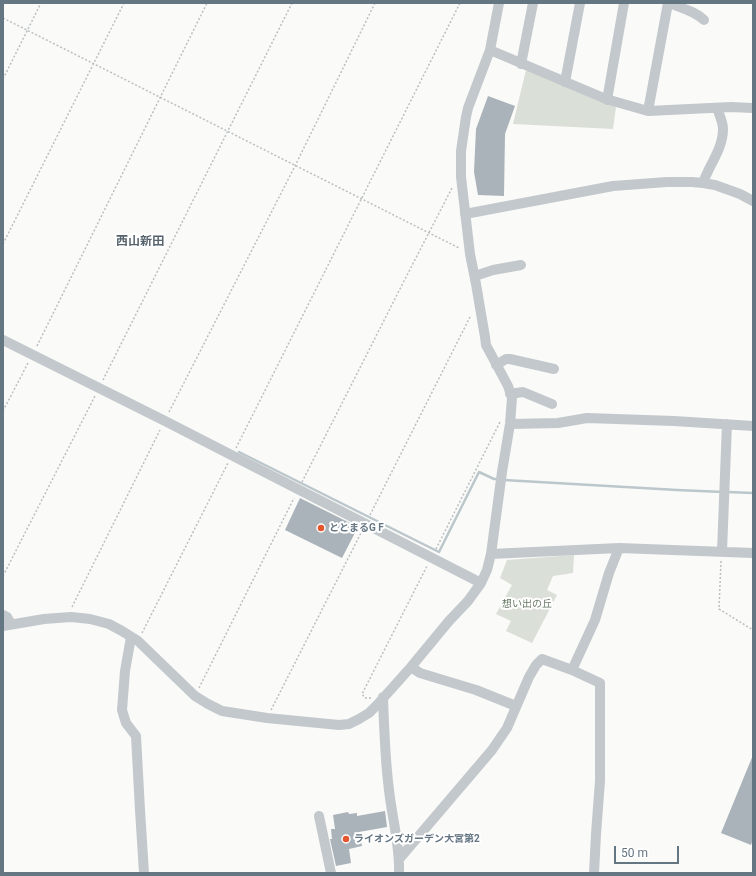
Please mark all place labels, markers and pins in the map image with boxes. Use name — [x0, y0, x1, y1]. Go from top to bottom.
place label: ととまるG F — [329, 522, 384, 534]
marker: ととまるG F — [316, 523, 326, 533]
place label: ライオンズガーデン大宮第2 — [354, 833, 480, 845]
marker: ライオンズガーデン大宮第2 — [341, 834, 351, 844]

